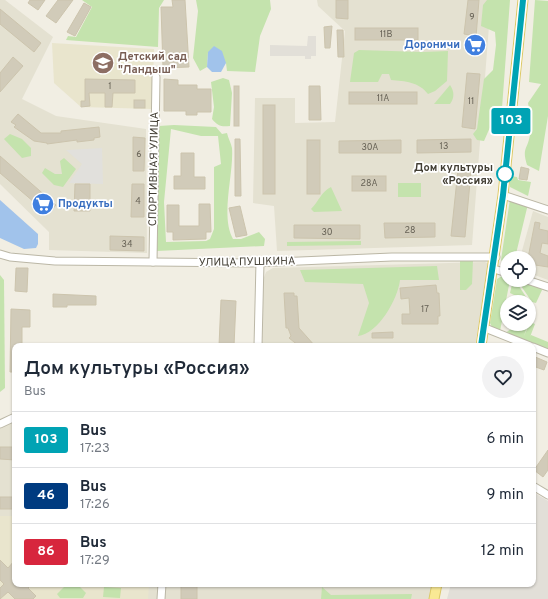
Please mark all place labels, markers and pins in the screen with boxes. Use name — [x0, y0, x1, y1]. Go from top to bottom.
supermarket icon: Дороничи — [462, 32, 488, 58]
place label: Дороничи — [404, 38, 460, 52]
school or university icon: Детский сад "Ландыш" — [90, 50, 116, 76]
place label: Детский сад "Ландыш" — [118, 50, 187, 77]
place label: Дом культуры «Россия» — [414, 161, 493, 188]
marker: Дом культуры «Россия» — [496, 165, 514, 183]
supermarket icon: Продукты — [30, 191, 56, 217]
place label: Продукты — [58, 197, 113, 211]

